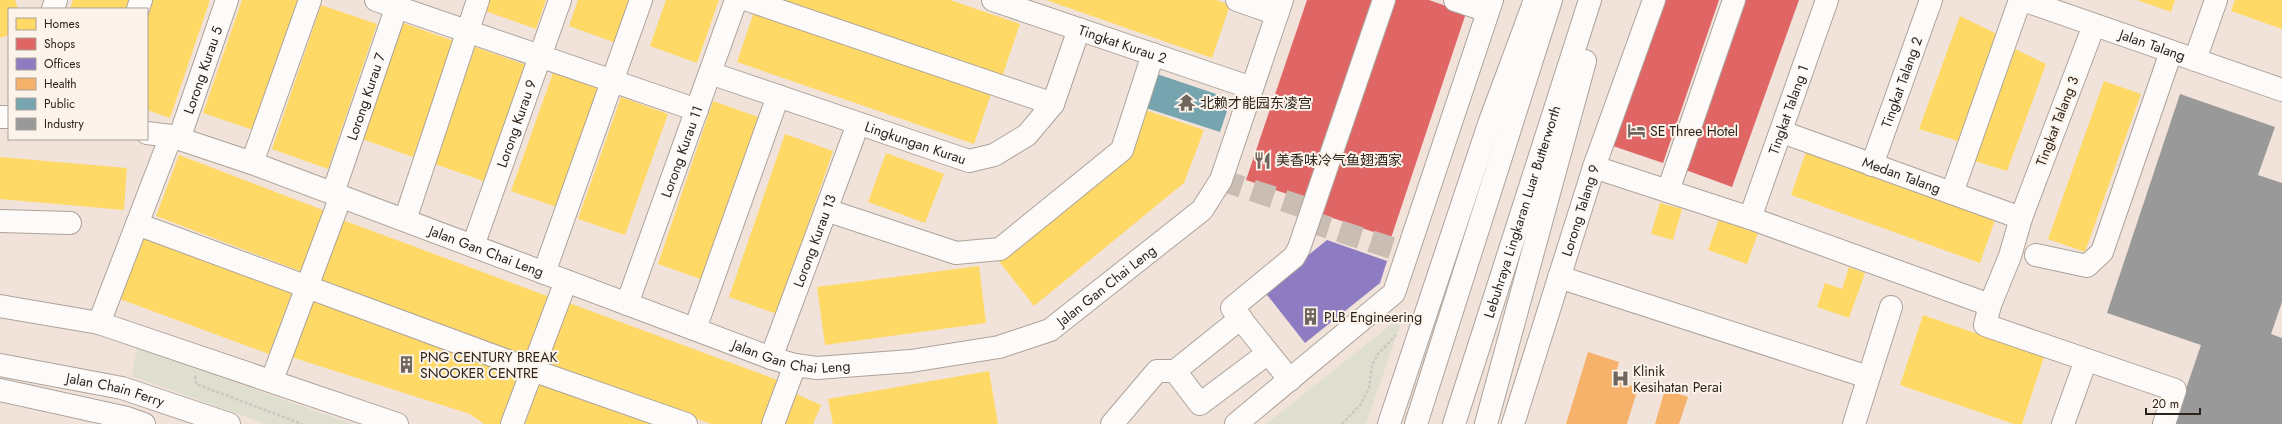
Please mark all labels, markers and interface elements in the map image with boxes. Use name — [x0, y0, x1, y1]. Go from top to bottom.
legend — [8, 8, 148, 140]
text: Homes — [44, 15, 80, 33]
street label: Tingkat Kurau 2 — [1076, 20, 1169, 68]
street label: Lorong Kurau 5 — [178, 23, 227, 117]
street label: Jalan Talang — [2115, 24, 2188, 66]
street label: Tingkat Talang 2 — [1876, 34, 1927, 130]
text: Shops — [44, 35, 75, 53]
street label: Lorong Kurau 7 — [342, 50, 390, 143]
text: Offices — [44, 55, 80, 73]
street label: Tingkat Talang 1 — [1763, 62, 1813, 157]
street label: Tingkat Talang 3 — [2031, 73, 2083, 169]
text: Health — [44, 75, 76, 93]
street label: Lorong Kurau 9 — [492, 77, 541, 170]
temple icon: 北赖才能园东凌宫 — [1177, 93, 1197, 113]
place label: 北赖才能园东凌宫 — [1200, 93, 1312, 113]
text: Public — [44, 95, 75, 113]
street label: Lorong Kurau 11 — [656, 103, 707, 200]
street label: Lebuhraya Lingkaran Luar Butterworth — [1479, 103, 1566, 320]
text: Industry — [44, 115, 85, 133]
street label: Lingkungan Kurau — [862, 116, 969, 169]
hotel icon: SE Three Hotel — [1627, 121, 1647, 141]
place label: SE Three Hotel — [1650, 121, 1738, 141]
restaurant icon: 美香味冷气鱼翅酒家 — [1253, 150, 1273, 170]
place label: 美香味冷气鱼翅酒家 — [1276, 150, 1402, 170]
street label: Medan Talang — [1860, 152, 1943, 198]
street label: Lorong Talang 9 — [1556, 162, 1604, 259]
street label: Lorong Kurau 13 — [788, 191, 841, 290]
street label: Jalan Gan Chai Leng — [424, 220, 547, 282]
street label: Jalan Gan Chai Leng — [1051, 240, 1160, 332]
building icon: PLB Engineering — [1301, 307, 1321, 327]
place label: PLB Engineering — [1324, 307, 1422, 327]
street label: Jalan Gan Chai Leng — [728, 334, 851, 378]
place label: PNG CENTURY BREAK SNOOKER CENTRE — [420, 347, 557, 383]
building icon: PNG CENTURY BREAK SNOOKER CENTRE — [397, 355, 417, 375]
place label: Klinik Kesihatan Perai — [1633, 361, 1722, 397]
street label: Jalan Chain Ferry — [63, 367, 168, 412]
hospital icon: Klinik Kesihatan Perai — [1610, 369, 1630, 389]
scale bar — [2146, 390, 2200, 416]
text: 20 m — [2152, 395, 2179, 413]

